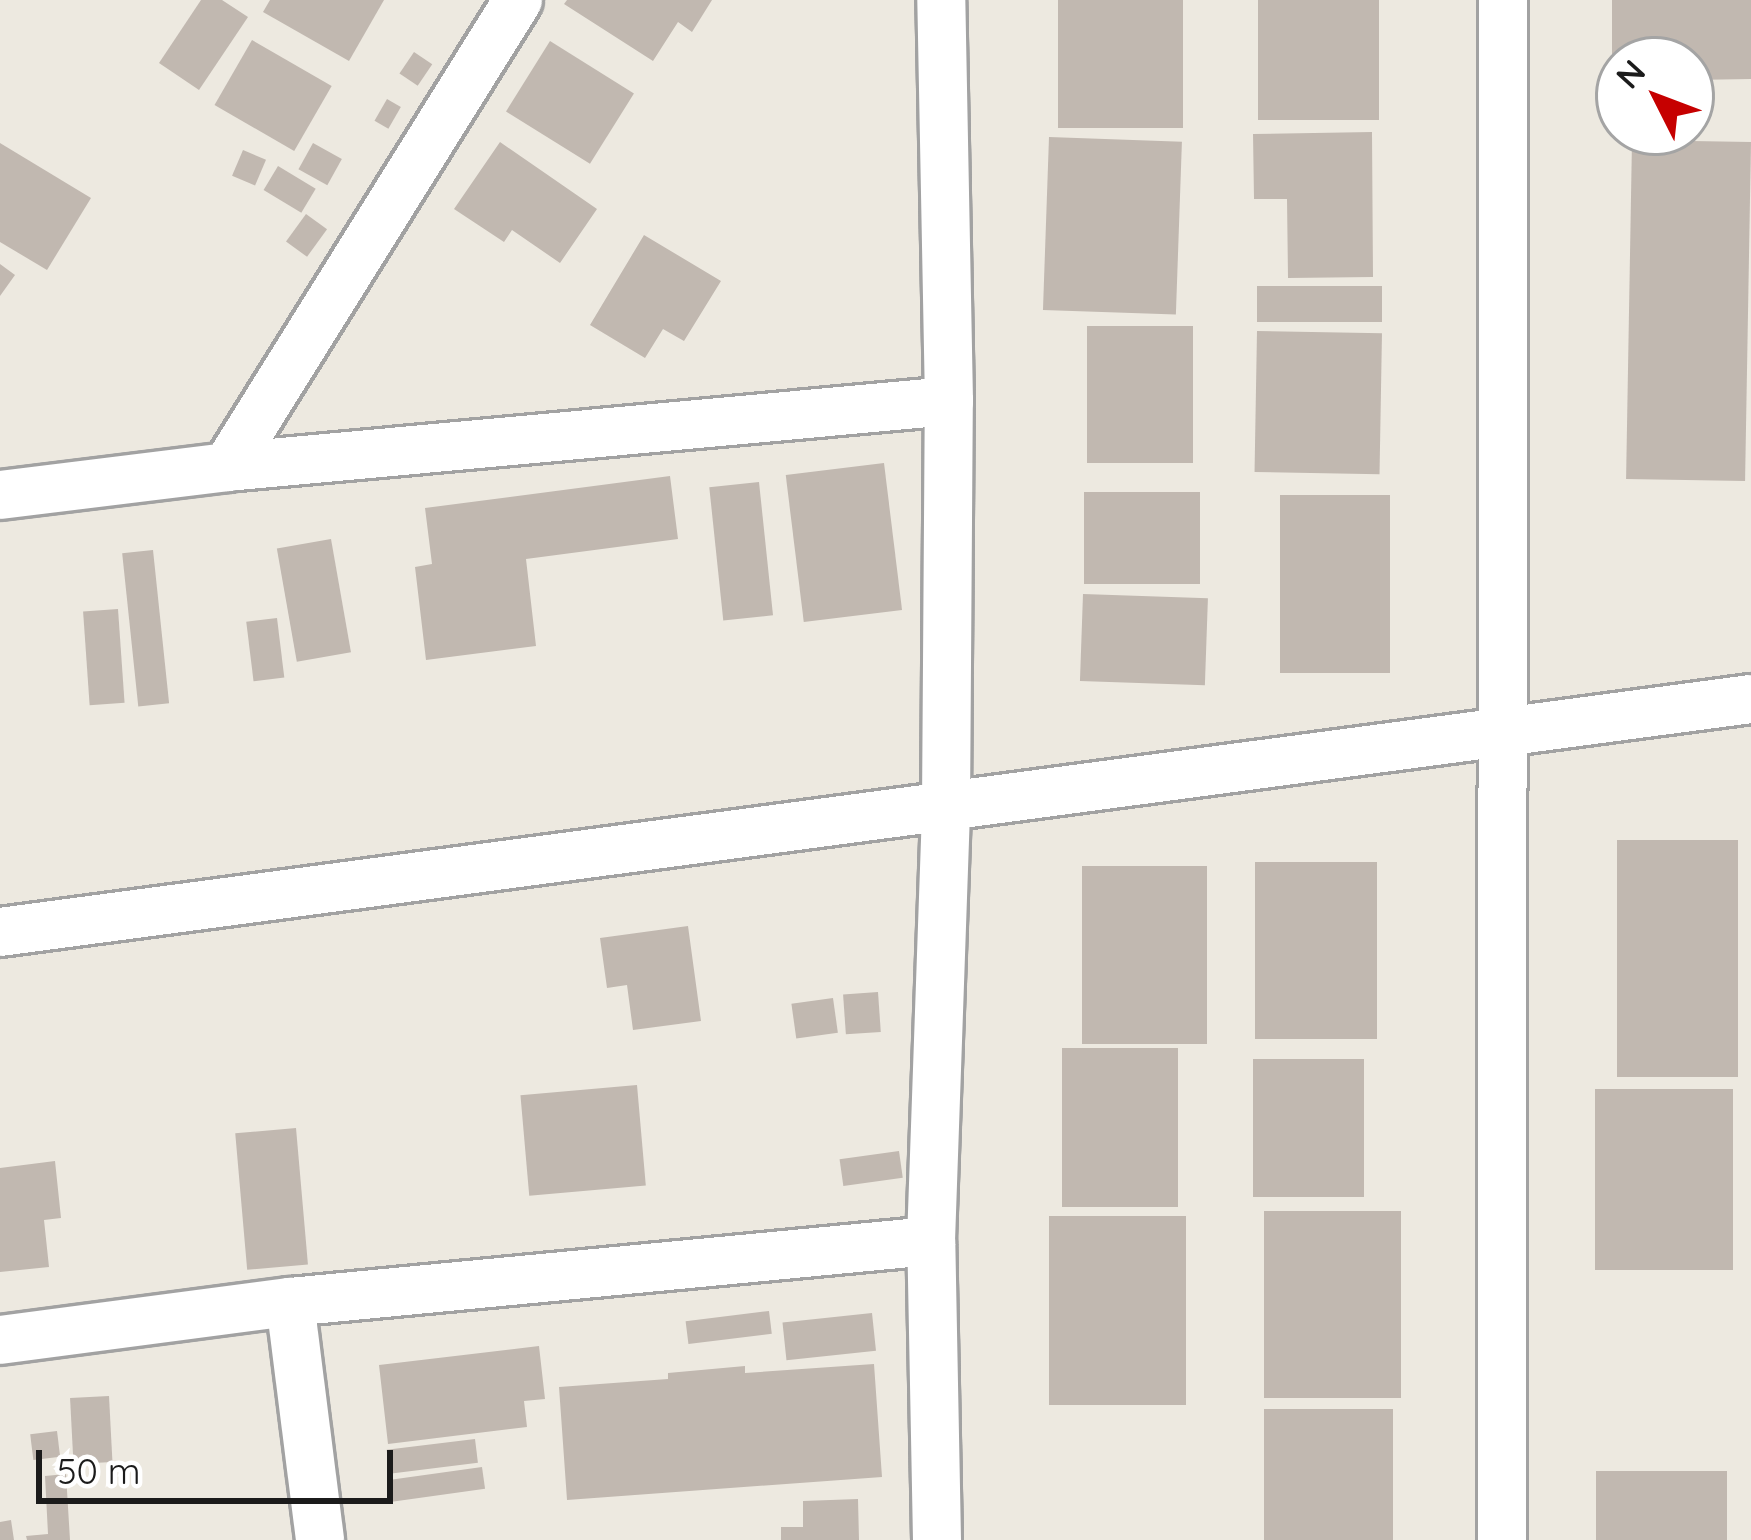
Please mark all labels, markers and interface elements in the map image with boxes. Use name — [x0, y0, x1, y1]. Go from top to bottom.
north arrow — [1595, 36, 1715, 156]
text: N — [1607, 51, 1653, 96]
scale bar — [42, 1426, 399, 1500]
text: 50 m — [57, 1448, 141, 1493]

